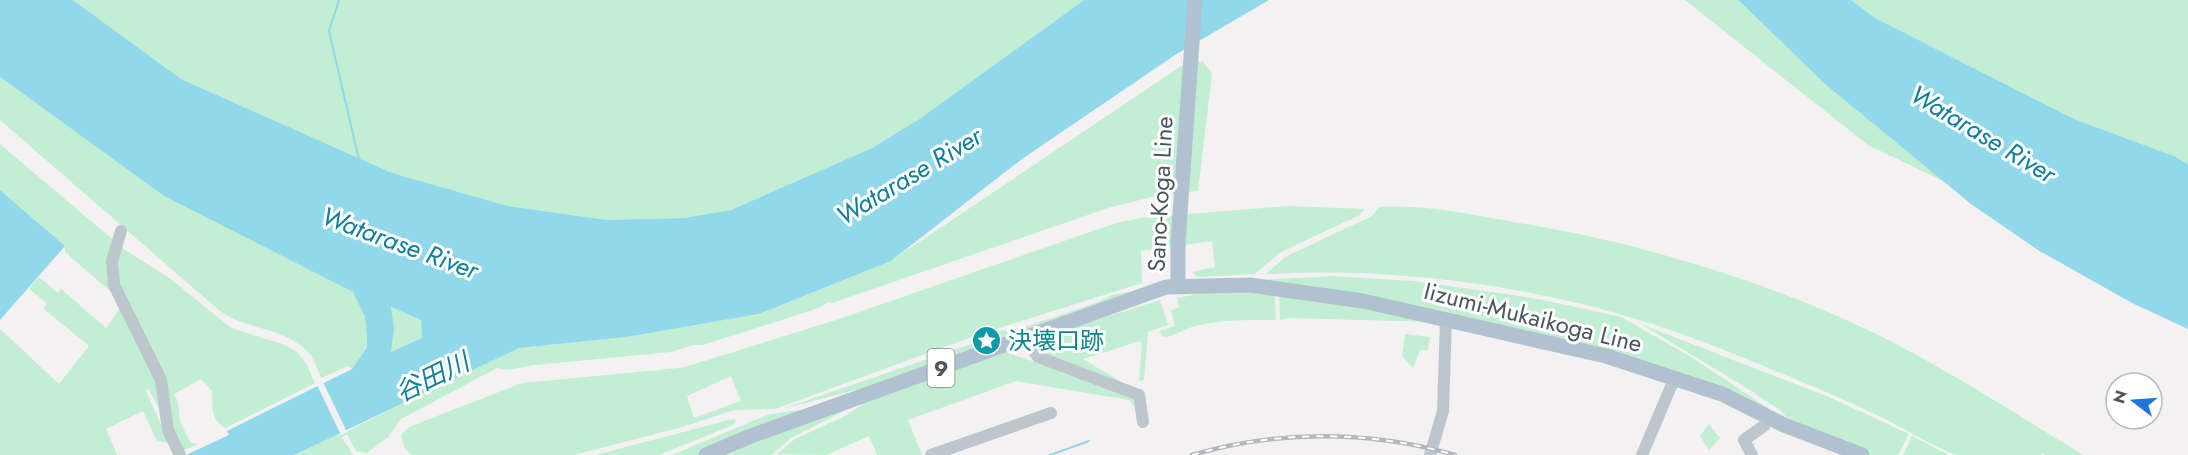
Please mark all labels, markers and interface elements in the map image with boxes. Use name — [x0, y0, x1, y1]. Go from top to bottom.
water label: Watarase River — [1903, 75, 2064, 193]
street label: Sano-Koga Line — [1138, 115, 1182, 273]
water label: Watarase River — [829, 117, 990, 235]
water label: Watarase River — [316, 197, 485, 289]
street label: Iizumi-Mukaikoga Line — [1420, 273, 1646, 361]
place label: 決壊口跡 — [1008, 323, 1104, 358]
place icon: 決壊口跡 — [971, 324, 1003, 356]
water label: 谷田川 — [389, 342, 478, 411]
road number: 9 — [928, 349, 954, 387]
north arrow — [2104, 371, 2164, 431]
text: N — [2107, 387, 2133, 406]

